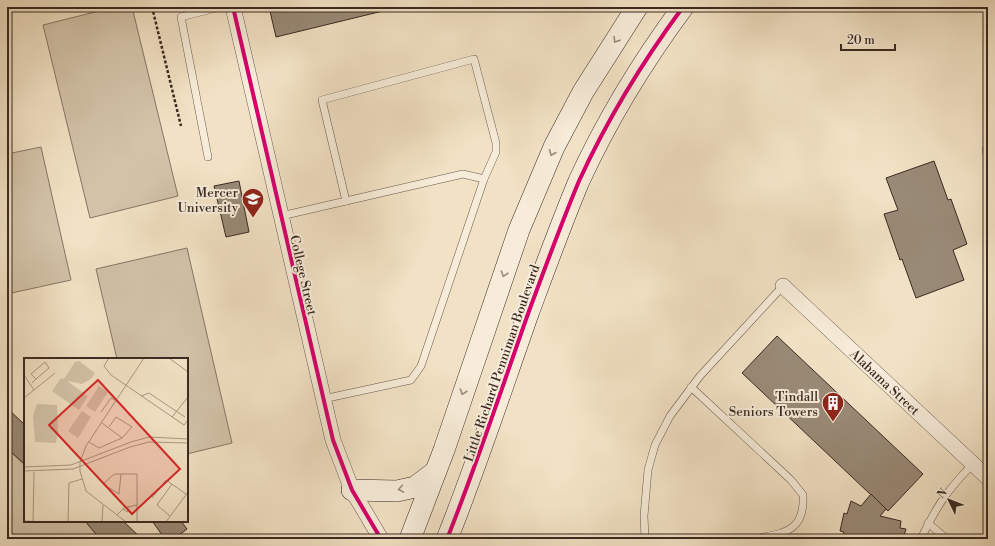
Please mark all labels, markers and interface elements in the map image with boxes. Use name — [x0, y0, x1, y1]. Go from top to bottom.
scale bar — [841, 26, 895, 52]
text: 20 m — [847, 33, 875, 48]
one-way arrow — [613, 36, 620, 43]
one-way arrow — [548, 149, 556, 156]
place label: Mercer University — [177, 185, 239, 216]
school or university icon: Mercer University — [240, 186, 266, 219]
street label: College Street — [286, 234, 320, 317]
street label: Little Richard Penniman Boulevard — [461, 262, 544, 464]
one-way arrow — [500, 270, 509, 277]
street label: Alabama Street — [846, 345, 923, 419]
inset map — [24, 358, 188, 522]
one-way arrow — [460, 388, 468, 395]
place label: Tindall Seniors Towers — [729, 389, 818, 420]
building icon: Tindall Seniors Towers — [820, 390, 846, 423]
north arrow — [929, 480, 969, 520]
one-way arrow — [398, 485, 404, 493]
text: N — [934, 486, 951, 502]

